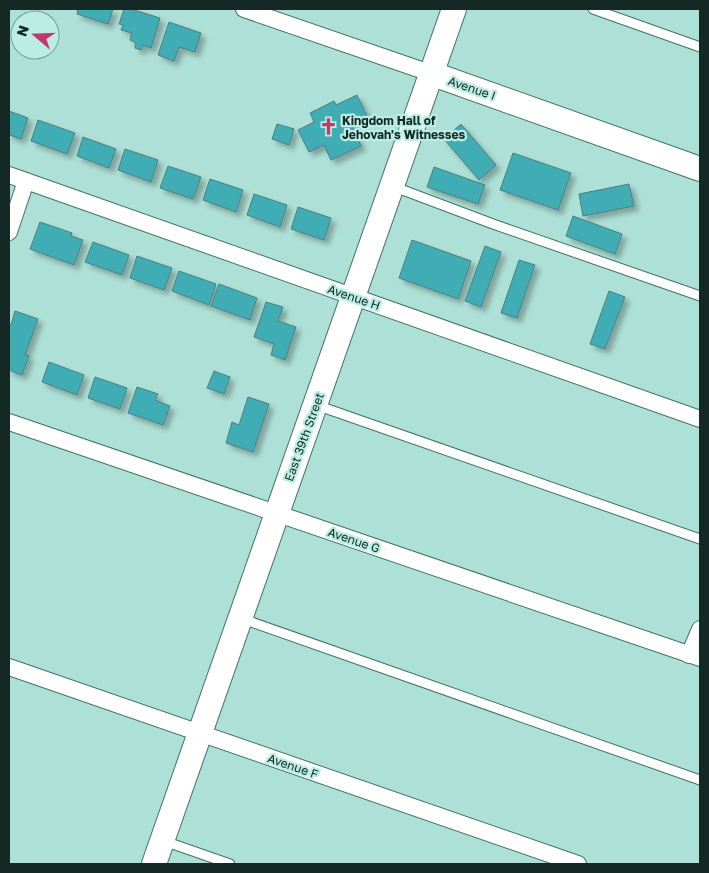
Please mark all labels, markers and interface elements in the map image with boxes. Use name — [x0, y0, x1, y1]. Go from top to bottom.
north arrow — [10, 10, 60, 60]
text: N — [12, 23, 32, 38]
street label: Avenue I — [446, 73, 498, 103]
place label: Kingdom Hall of Jehovah's Witnesses — [342, 113, 466, 142]
church icon: Kingdom Hall of Jehovah's Witnesses — [318, 117, 338, 137]
street label: Avenue H — [326, 281, 382, 313]
street label: East 39th Street — [281, 390, 327, 483]
street label: Avenue G — [326, 524, 382, 556]
street label: Avenue F — [266, 750, 320, 782]

